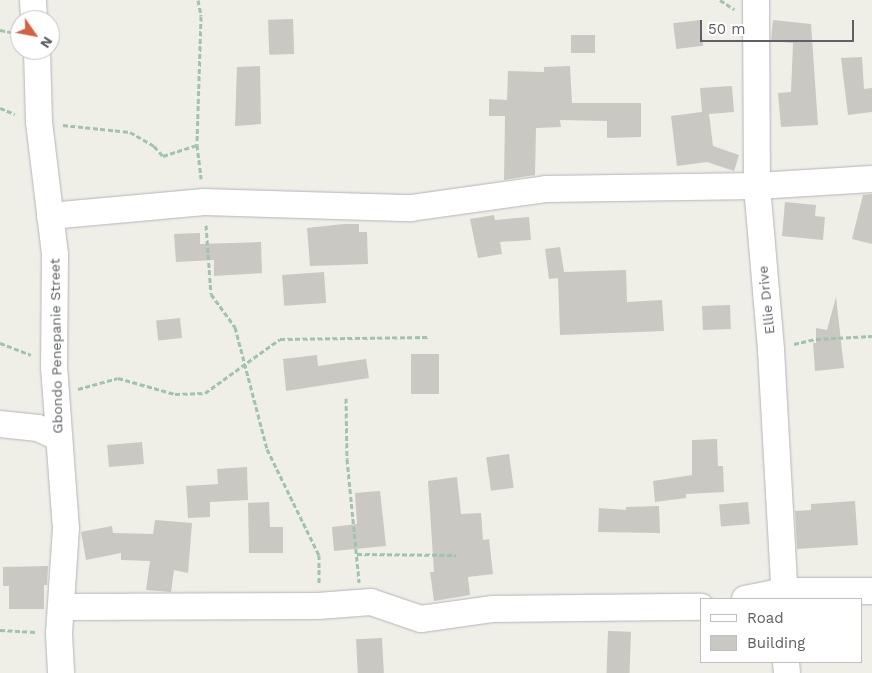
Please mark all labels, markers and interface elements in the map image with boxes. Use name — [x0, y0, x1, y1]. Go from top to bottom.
north arrow — [10, 10, 60, 60]
scale bar — [702, 10, 856, 42]
text: 50 m — [708, 20, 745, 38]
text: N — [37, 34, 56, 51]
street label: Gbondo Penepanie Street — [46, 258, 66, 434]
street label: Ellie Drive — [754, 265, 778, 335]
legend — [700, 598, 862, 663]
text: Road — [747, 609, 784, 627]
text: Building — [747, 634, 805, 652]

